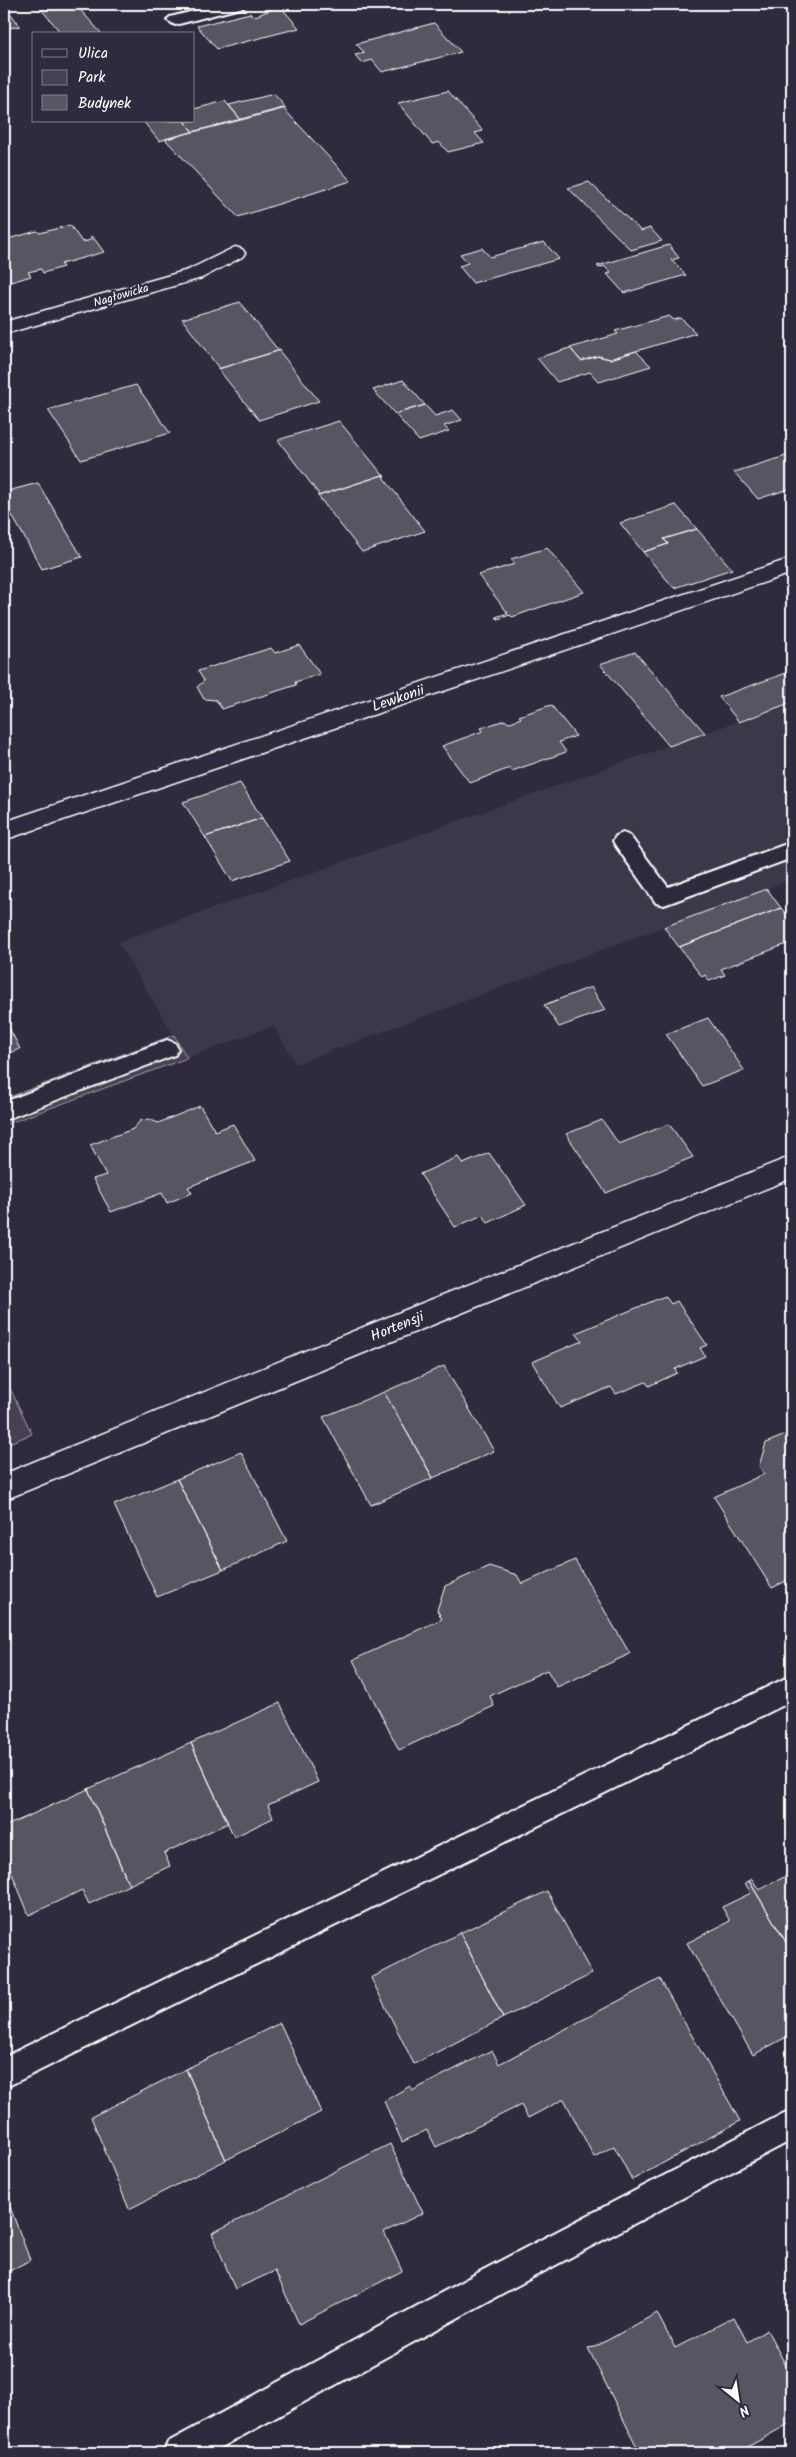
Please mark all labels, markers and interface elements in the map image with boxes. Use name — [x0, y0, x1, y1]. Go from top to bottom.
legend — [32, 32, 195, 122]
text: Ulica — [78, 42, 108, 66]
text: Park — [78, 66, 106, 90]
text: Budynek — [78, 92, 132, 116]
street label: Nagłowicka — [91, 278, 151, 312]
street label: Lewkonii — [369, 678, 429, 719]
street label: Hortensji — [367, 1305, 429, 1349]
north arrow — [714, 2374, 764, 2424]
text: N — [735, 2399, 753, 2422]

